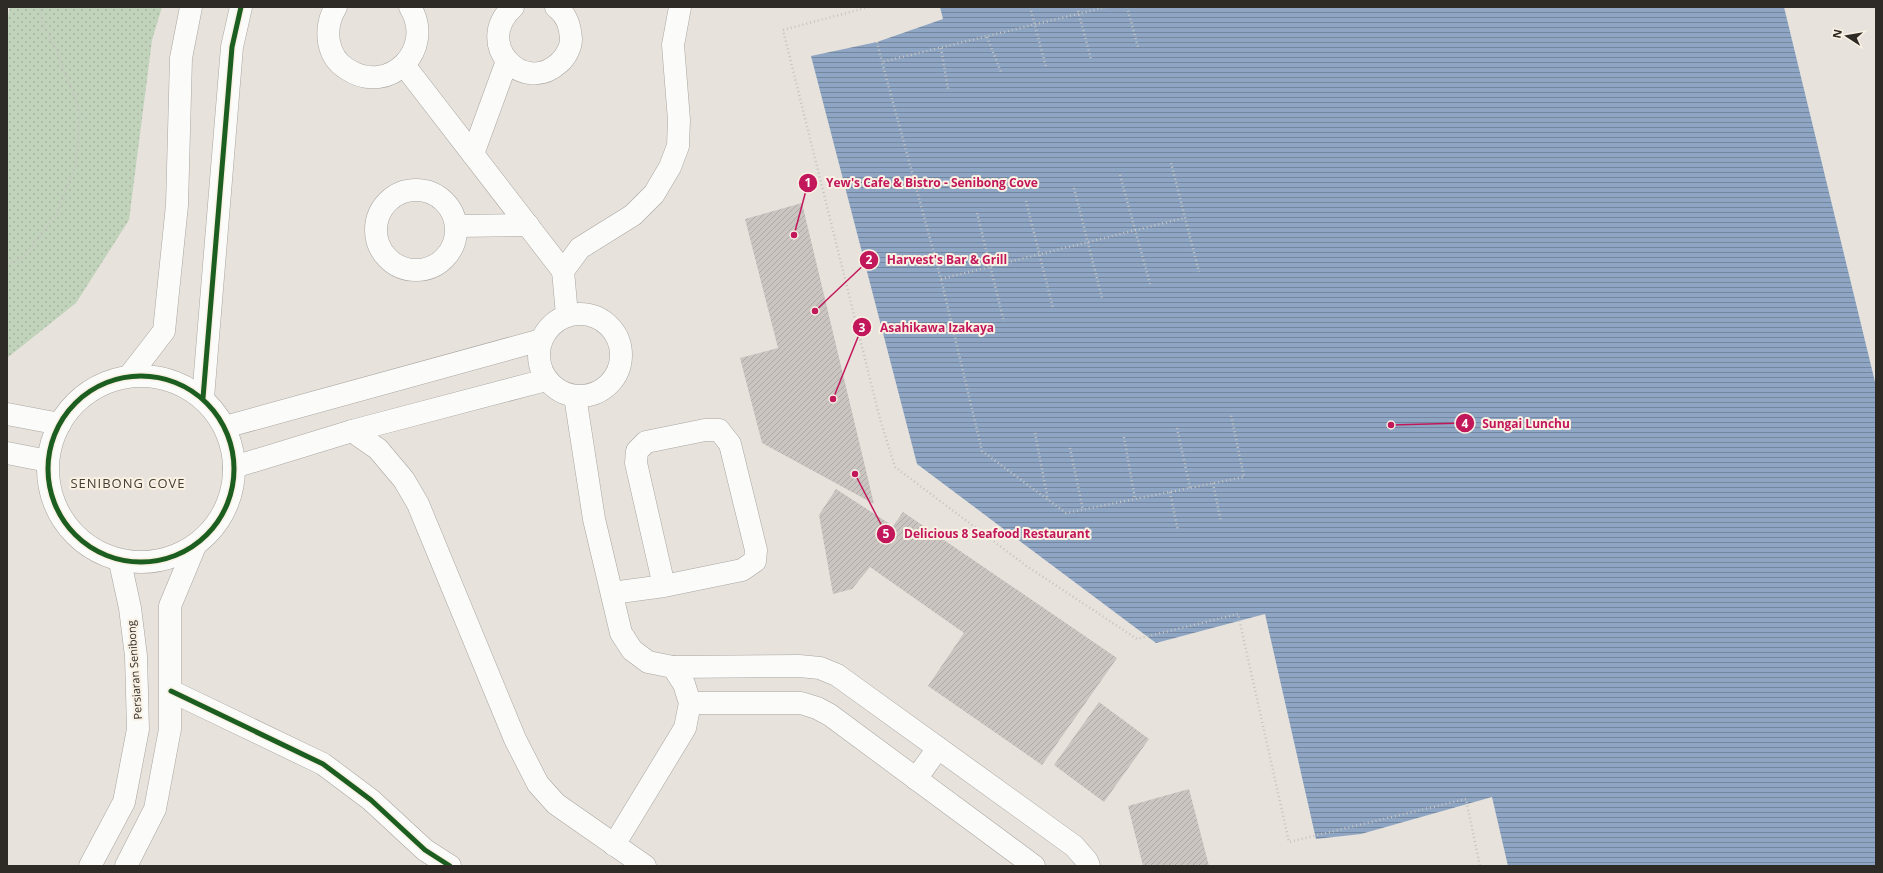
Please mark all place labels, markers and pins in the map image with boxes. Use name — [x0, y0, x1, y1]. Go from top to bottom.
callout: Yew's Cafe & Bistro - Senibong Cove — [798, 171, 1045, 195]
callout: Harvest's Bar & Grill — [859, 248, 1015, 272]
callout: Asahikawa Izakaya — [852, 315, 1002, 339]
callout: Sungai Lunchu — [1455, 411, 1578, 435]
callout: Delicious 8 Seafood Restaurant — [876, 522, 1098, 546]

